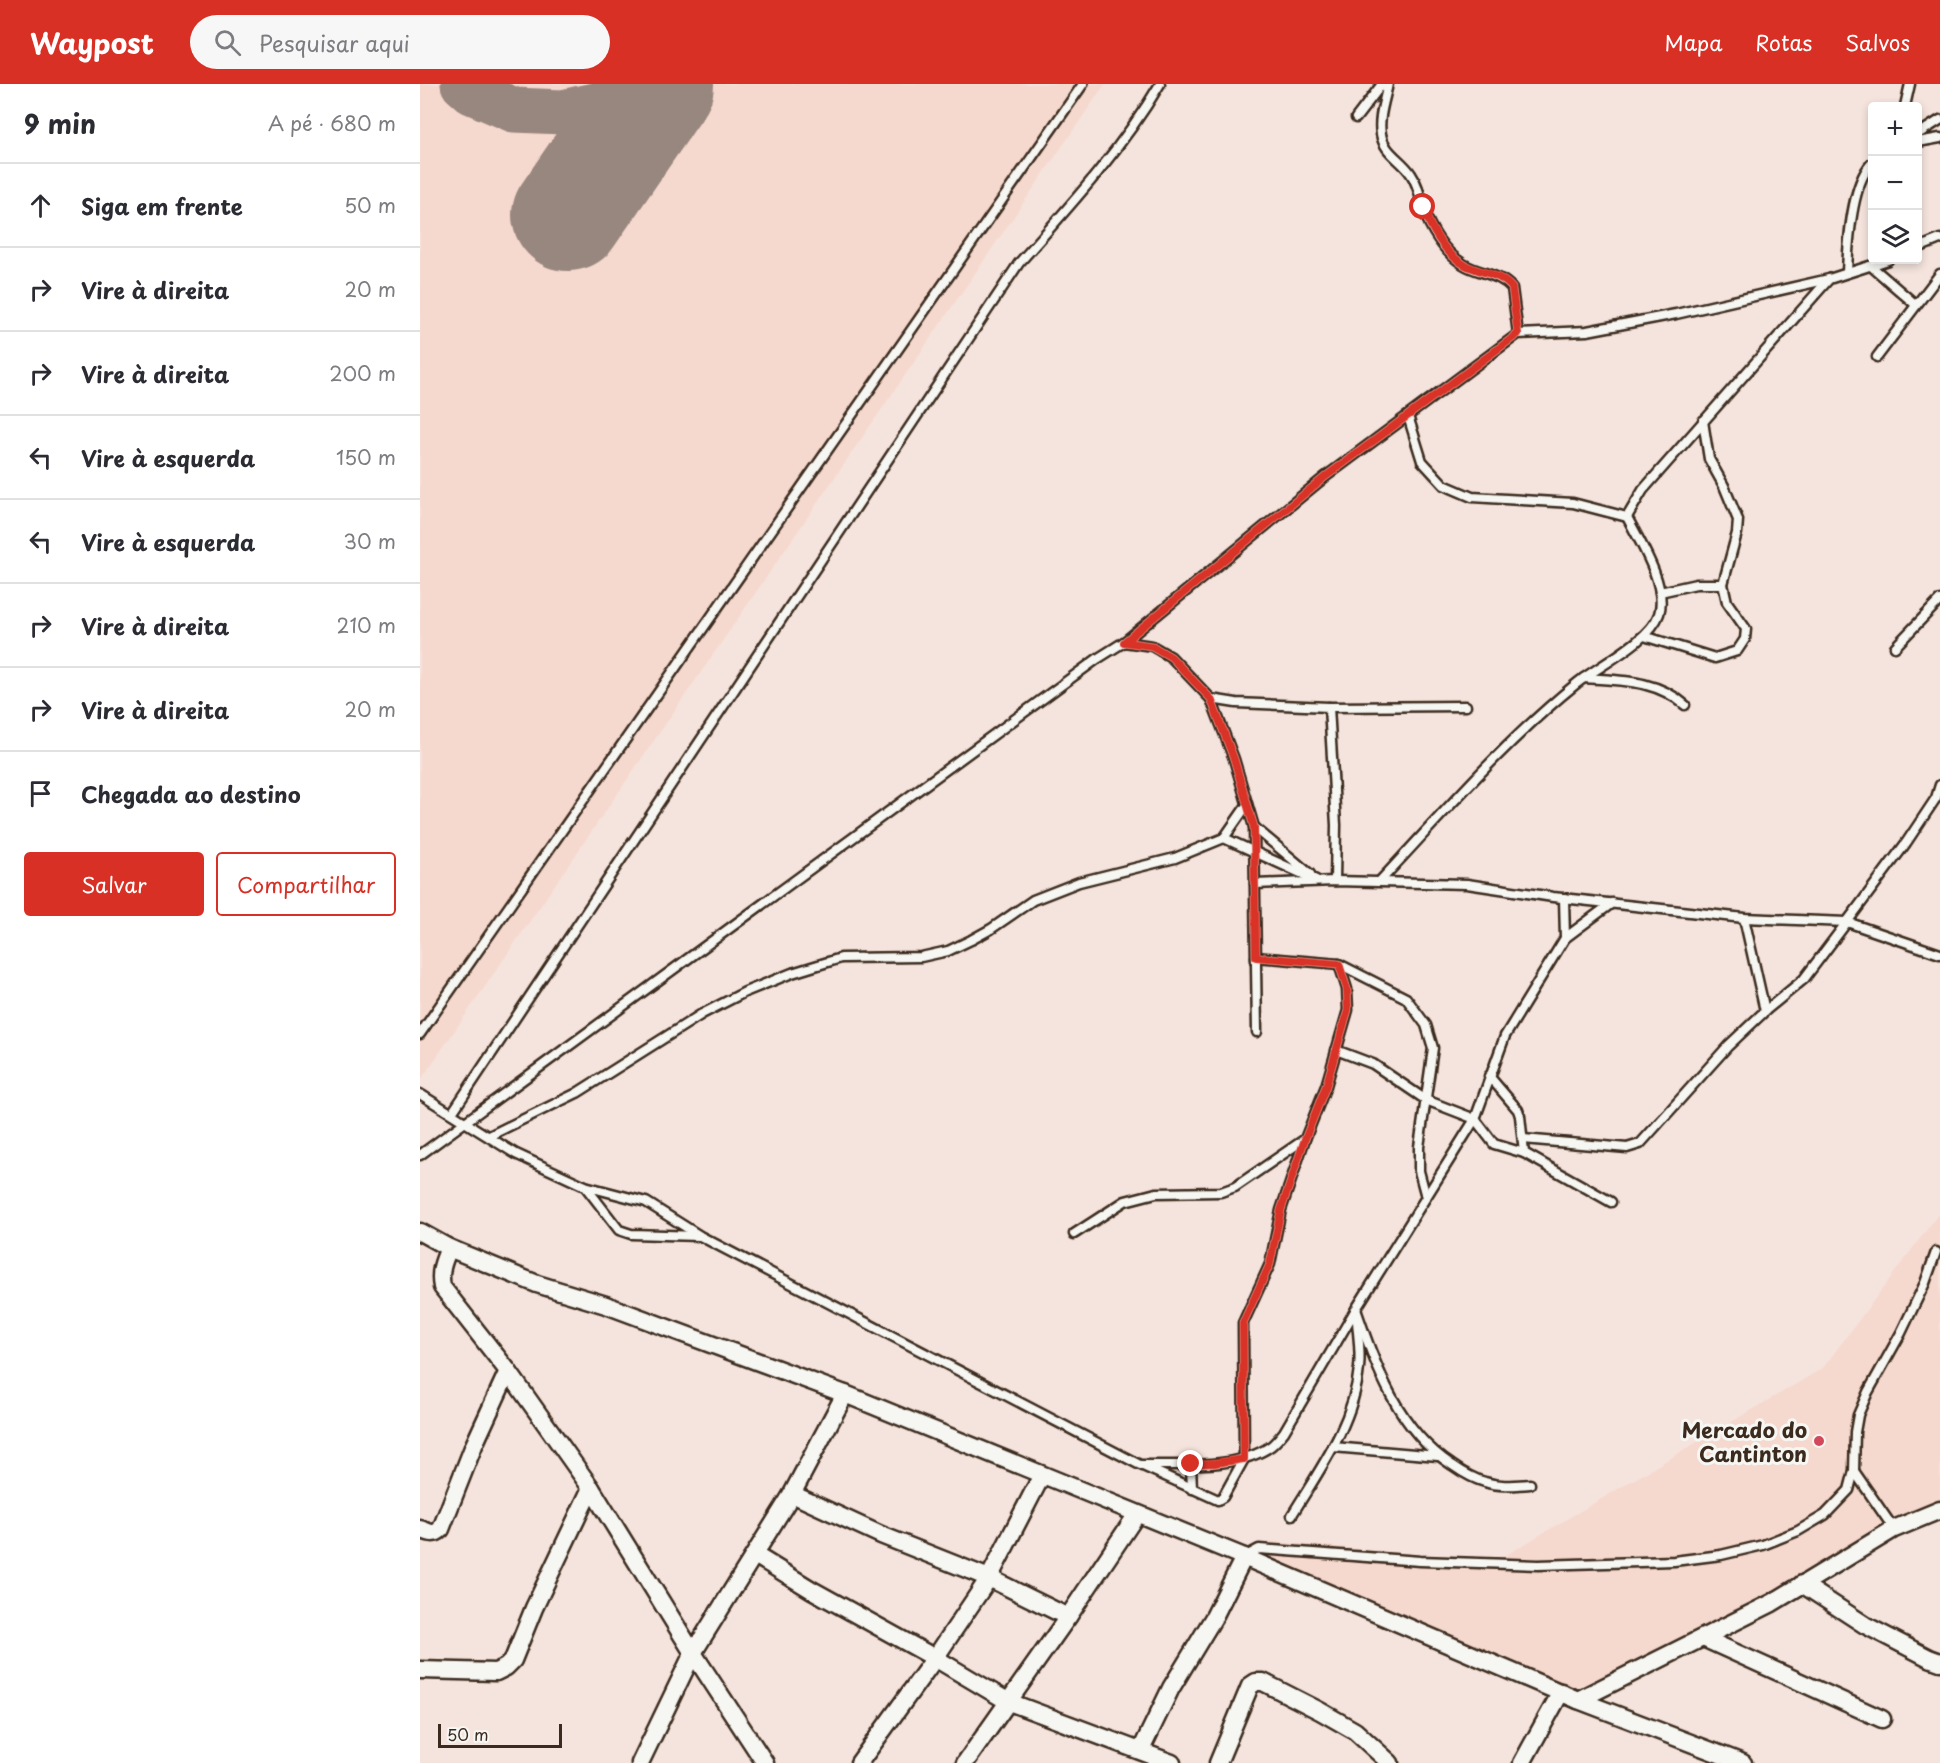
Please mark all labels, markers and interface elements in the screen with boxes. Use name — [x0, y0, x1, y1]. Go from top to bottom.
search box — [190, 15, 610, 69]
text: Waypost — [30, 21, 154, 64]
icon: search — [211, 26, 244, 59]
text: Pesquisar aqui — [259, 26, 410, 59]
text: Mapa — [1665, 26, 1722, 58]
text: Rotas — [1755, 26, 1812, 58]
text: Salvos — [1845, 26, 1910, 58]
map controls — [1868, 102, 1922, 264]
button: + — [1868, 102, 1922, 156]
text: 9 min — [24, 104, 96, 143]
text: A pé · 680 m — [268, 108, 396, 138]
button: − — [1868, 156, 1922, 210]
icon: ahead — [24, 189, 57, 222]
text: Siga em frente — [81, 189, 243, 222]
text: 50 m — [344, 190, 396, 220]
route start — [1409, 193, 1435, 219]
button: layers — [1868, 210, 1922, 264]
icon: right — [24, 273, 57, 306]
text: Vire à direita — [81, 273, 229, 306]
text: 20 m — [344, 274, 396, 304]
icon: right — [24, 357, 57, 390]
text: Vire à direita — [81, 357, 229, 390]
text: 200 m — [329, 358, 396, 388]
icon: left — [24, 441, 57, 474]
text: Vire à esquerda — [81, 441, 255, 474]
text: 150 m — [336, 442, 396, 472]
icon: left — [24, 525, 57, 558]
text: Vire à esquerda — [81, 525, 255, 558]
text: 30 m — [343, 526, 396, 556]
icon: right — [24, 609, 57, 642]
text: Vire à direita — [81, 609, 229, 642]
text: 210 m — [337, 610, 396, 640]
icon: right — [24, 693, 57, 726]
text: Vire à direita — [81, 693, 229, 726]
text: 20 m — [344, 694, 396, 724]
icon: arrive — [24, 777, 57, 810]
text: Chegada ao destino — [81, 777, 301, 810]
button: Salvar — [24, 852, 204, 916]
button: Compartilhar — [216, 852, 396, 916]
place label: Mercado do Cantinton — [1682, 1413, 1807, 1469]
marker: Mercado do Cantinton — [1812, 1434, 1826, 1448]
route end — [1177, 1450, 1203, 1476]
scale bar — [438, 1721, 562, 1748]
text: 50 m — [447, 1722, 488, 1746]

